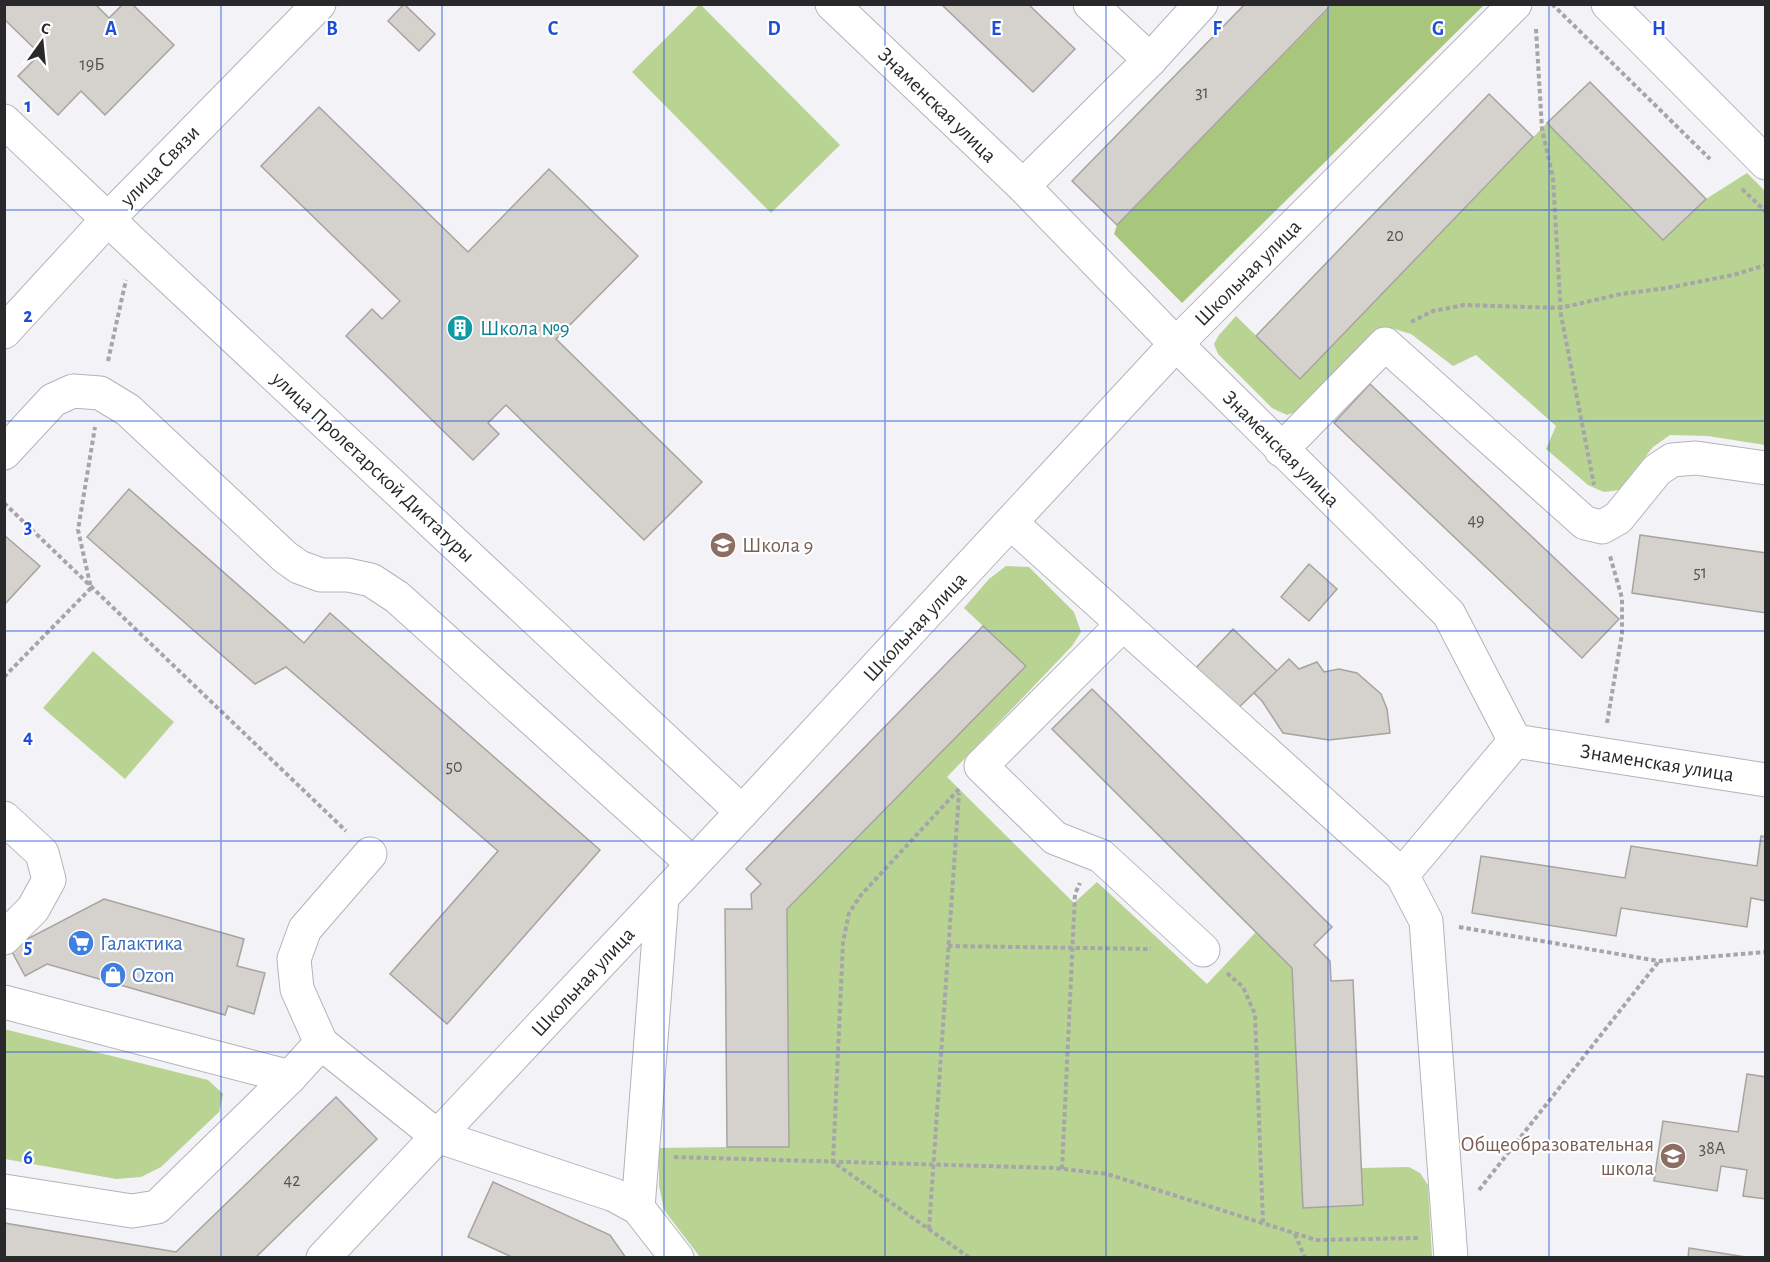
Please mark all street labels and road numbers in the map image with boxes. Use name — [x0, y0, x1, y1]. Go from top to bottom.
street label: Знаменская улица — [874, 44, 1000, 167]
street label: улица Связи — [116, 121, 203, 211]
street label: Школьная улица — [1191, 216, 1305, 330]
street label: улица Пролетарской Диктатуры — [267, 367, 478, 566]
street label: Знаменская улица — [1219, 387, 1344, 512]
street label: Школьная улица — [859, 568, 971, 686]
street label: Знаменская улица — [1579, 740, 1736, 786]
street label: Школьная улица — [527, 923, 639, 1041]

